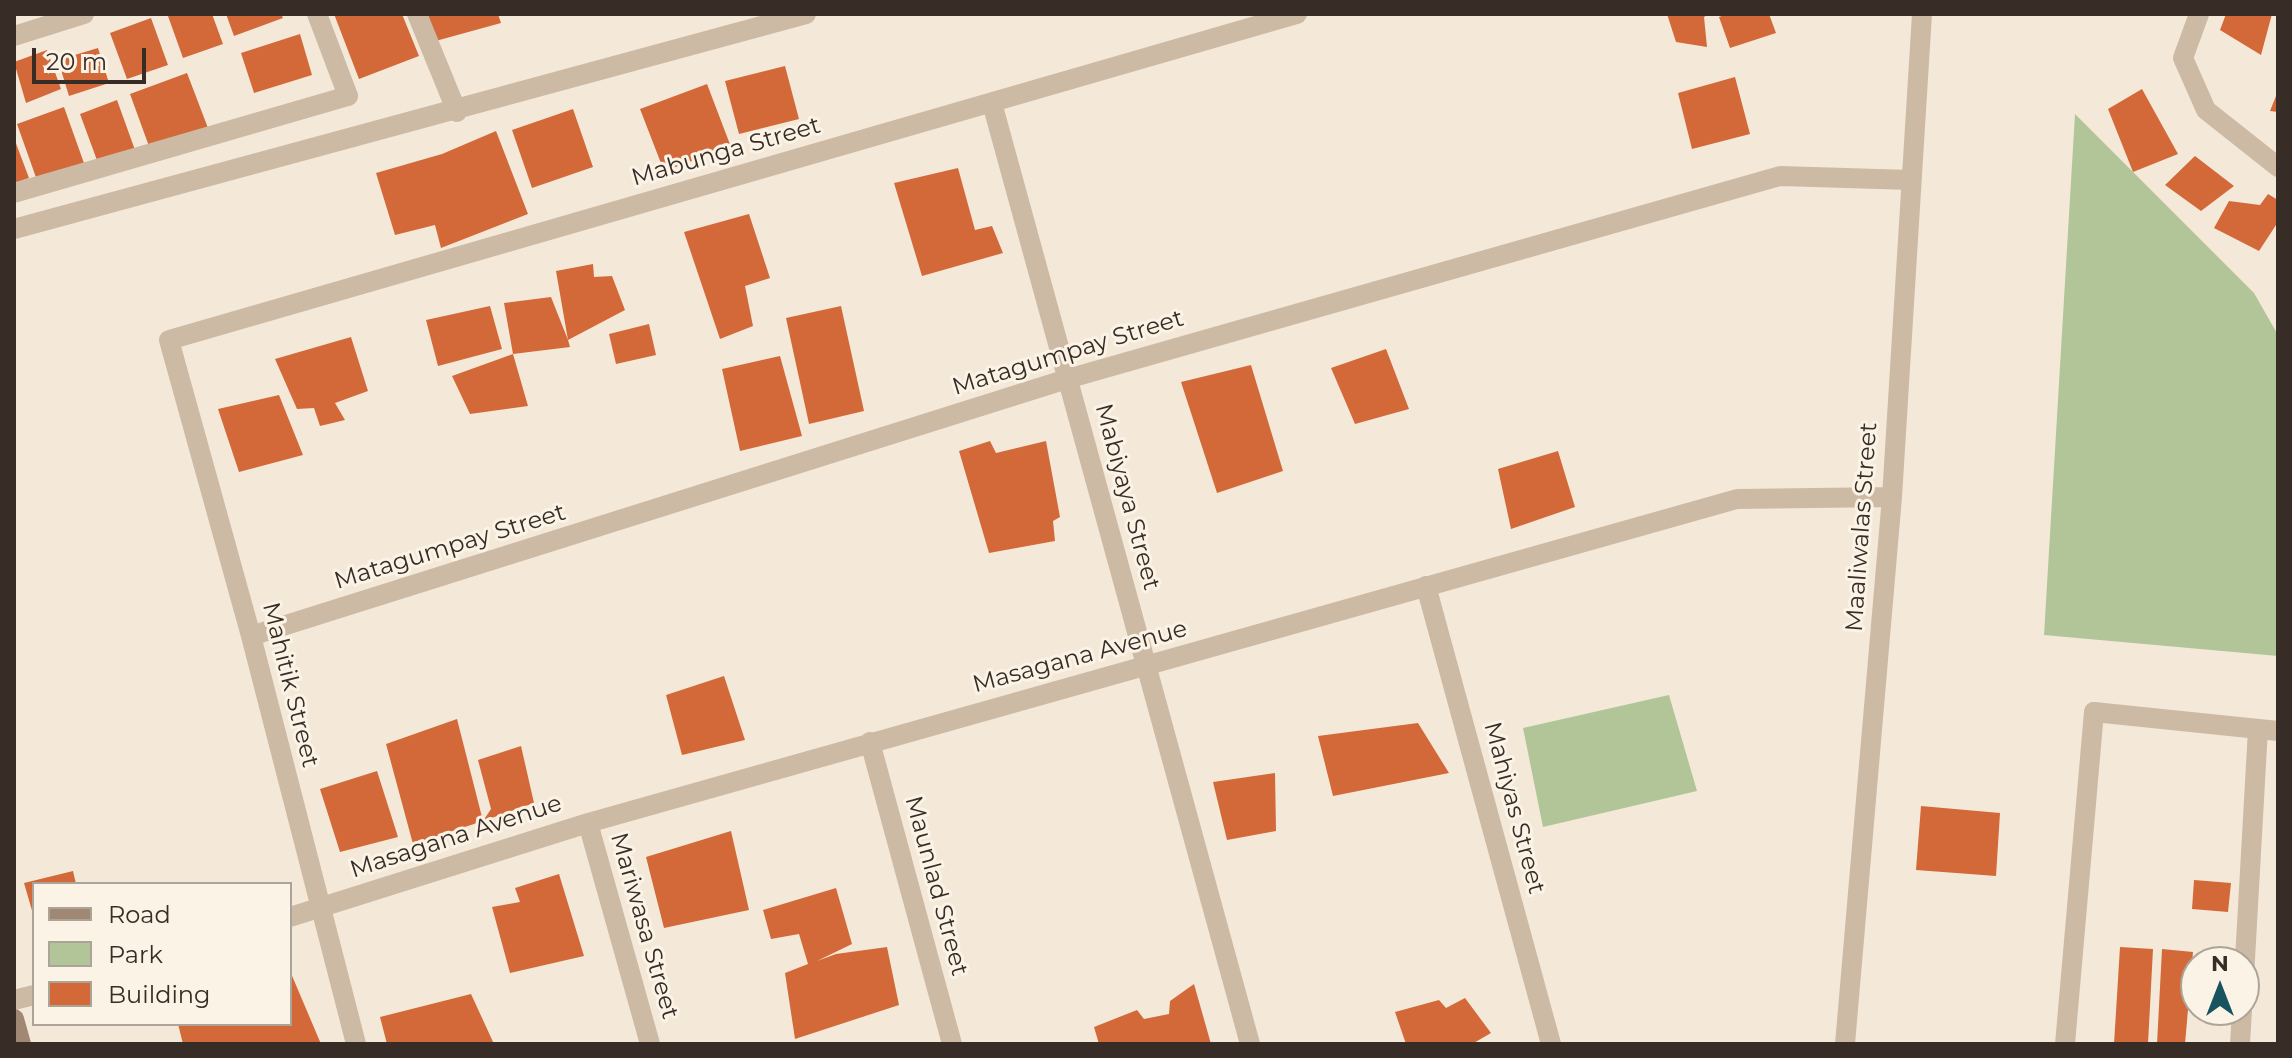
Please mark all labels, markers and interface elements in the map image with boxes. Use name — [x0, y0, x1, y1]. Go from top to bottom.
scale bar — [36, 32, 150, 82]
text: 20 m — [46, 47, 107, 76]
street label: Mabunga Street — [628, 111, 824, 193]
street label: Matagumpay Street — [949, 304, 1187, 402]
street label: Mabiyaya Street — [1088, 401, 1166, 593]
street label: Maaliwalas Street — [1840, 421, 1884, 633]
street label: Matagumpay Street — [331, 498, 569, 596]
street label: Mahitik Street — [256, 600, 324, 770]
street label: Masagana Avenue — [970, 615, 1190, 699]
street label: Mahiyas Street — [1477, 719, 1551, 897]
street label: Masagana Avenue — [347, 789, 565, 885]
street label: Maunlad Street — [898, 793, 974, 979]
street label: Mariwasa Street — [604, 830, 684, 1022]
legend — [32, 882, 292, 1026]
text: Road — [108, 900, 171, 929]
text: Park — [108, 940, 163, 969]
north arrow — [2180, 946, 2260, 1026]
text: N — [2211, 950, 2229, 977]
text: Building — [108, 980, 211, 1009]

